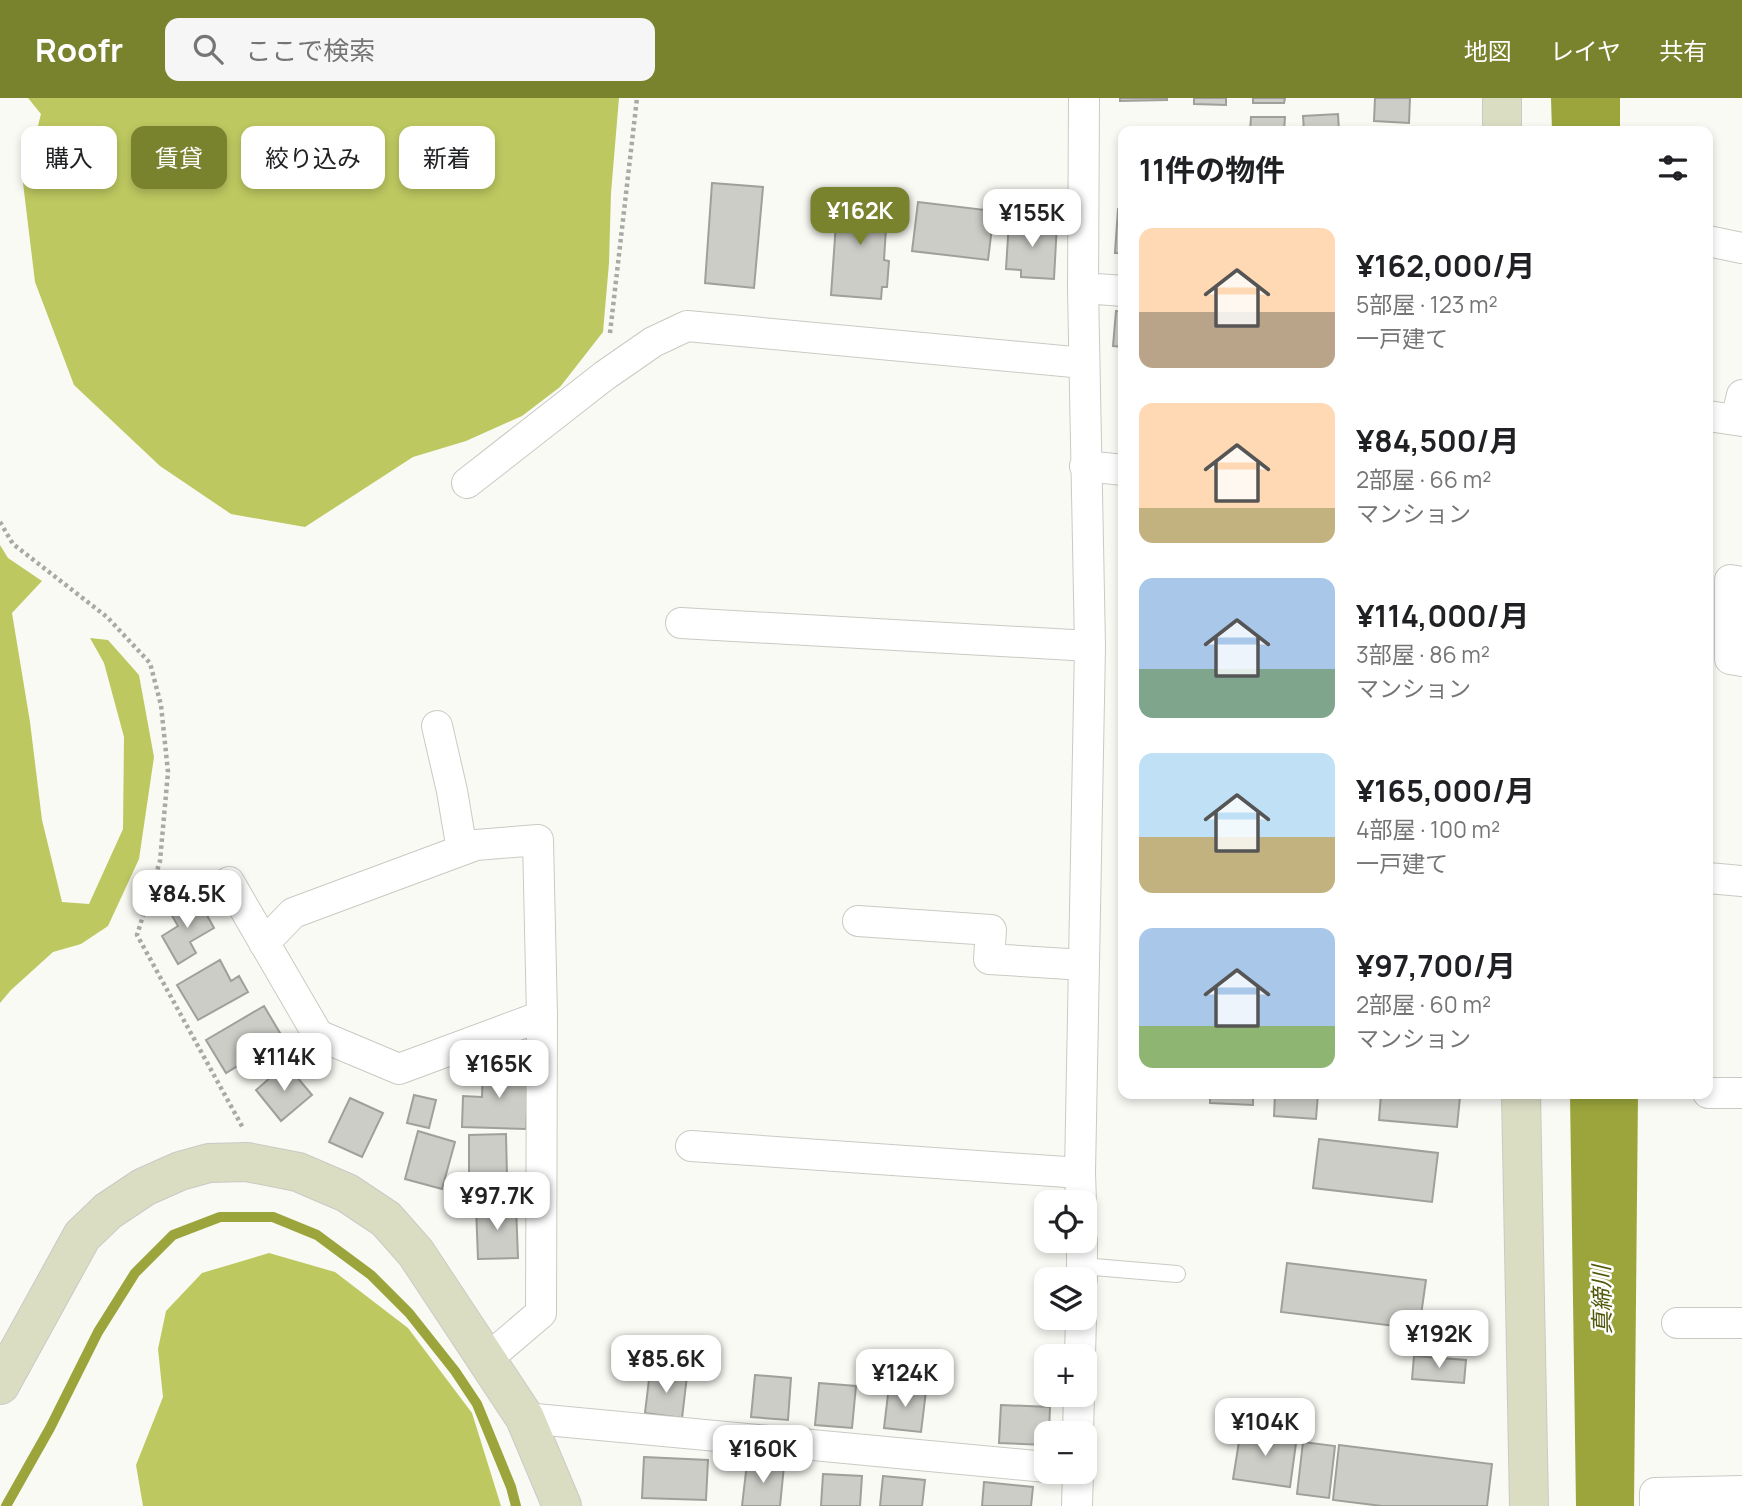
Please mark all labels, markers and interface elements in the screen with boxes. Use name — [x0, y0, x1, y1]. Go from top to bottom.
search box — [165, 18, 655, 81]
text: Roofr — [35, 27, 123, 72]
icon: search — [189, 30, 227, 68]
text: ここで検索 — [245, 32, 375, 68]
text: 地図 — [1464, 34, 1512, 67]
text: レイヤ — [1550, 34, 1621, 67]
text: 共有 — [1659, 34, 1707, 67]
chip: 購入 — [21, 126, 117, 189]
chip: 賃貸 — [131, 126, 227, 189]
chip: 絞り込み — [241, 126, 385, 189]
chip: 新着 — [399, 126, 495, 189]
text: 11件の物件 — [1139, 149, 1285, 190]
icon: filters — [1654, 149, 1692, 187]
pin: ¥162K — [811, 188, 909, 247]
pin: ¥155K — [983, 190, 1081, 249]
text: ¥162K — [826, 194, 894, 226]
text: ¥155K — [999, 196, 1065, 228]
text: ¥162,000/月 — [1356, 245, 1535, 286]
icon: home — [1195, 256, 1279, 340]
text: 5部屋 · 123 m² — [1356, 288, 1498, 320]
text: 一戸建て — [1356, 322, 1448, 354]
text: ¥84,500/月 — [1356, 420, 1520, 461]
icon: home — [1195, 431, 1279, 515]
text: 2部屋 · 66 m² — [1356, 463, 1491, 495]
text: マンション — [1356, 497, 1471, 529]
text: ¥114,000/月 — [1356, 595, 1530, 636]
icon: home — [1195, 606, 1279, 690]
text: 3部屋 · 86 m² — [1356, 638, 1490, 670]
text: マンション — [1356, 672, 1471, 704]
text: ¥165,000/月 — [1356, 770, 1535, 811]
icon: home — [1195, 781, 1279, 865]
text: 4部屋 · 100 m² — [1356, 813, 1500, 845]
text: 一戸建て — [1356, 847, 1448, 879]
pin: ¥84.5K — [130, 870, 244, 930]
text: ¥84.5K — [148, 877, 226, 909]
text: ¥97,700/月 — [1356, 945, 1516, 986]
icon: home — [1195, 956, 1279, 1040]
text: 2部屋 · 60 m² — [1356, 988, 1491, 1020]
text: マンション — [1356, 1022, 1471, 1054]
pin: ¥114K — [235, 1034, 333, 1093]
text: ¥114K — [252, 1040, 316, 1072]
pin: ¥165K — [450, 1040, 548, 1100]
text: ¥165K — [466, 1047, 532, 1079]
pin: ¥97.7K — [440, 1172, 554, 1232]
text: ¥97.7K — [460, 1179, 534, 1211]
map controls — [1034, 1190, 1097, 1484]
button: locate — [1034, 1190, 1097, 1253]
water label: 真締川 — [1584, 1262, 1618, 1335]
button: layers — [1034, 1267, 1097, 1330]
pin: ¥192K — [1390, 1310, 1488, 1370]
text: ¥192K — [1405, 1317, 1473, 1349]
pin: ¥85.6K — [609, 1336, 723, 1395]
text: ¥85.6K — [627, 1342, 705, 1374]
button: + — [1034, 1344, 1097, 1407]
pin: ¥124K — [856, 1350, 954, 1409]
text: ¥124K — [872, 1356, 938, 1388]
pin: ¥104K — [1216, 1398, 1314, 1458]
text: ¥104K — [1231, 1405, 1299, 1437]
button: − — [1034, 1421, 1097, 1484]
pin: ¥160K — [714, 1426, 812, 1485]
text: ¥160K — [729, 1432, 797, 1464]

